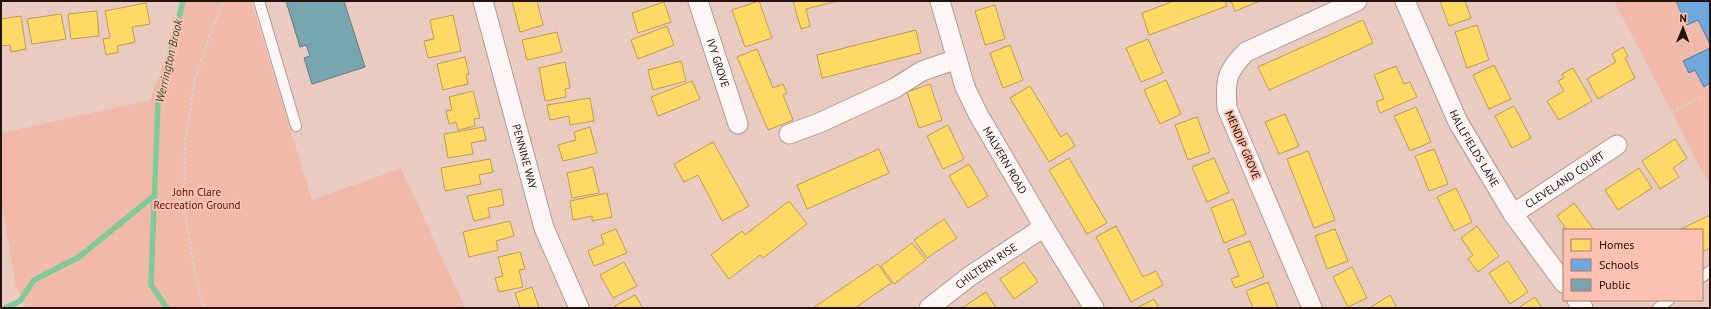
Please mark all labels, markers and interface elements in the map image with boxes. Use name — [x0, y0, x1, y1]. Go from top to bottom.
north arrow — [1663, 8, 1703, 48]
text: N — [1679, 11, 1687, 25]
water label: Werrington Brook — [152, 17, 186, 104]
street label: IVY GROVE — [704, 37, 733, 89]
street label: HALLFIELDS LANE — [1446, 108, 1502, 190]
street label: MENDIP GROVE — [1222, 109, 1264, 182]
street label: PENNINE WAY — [509, 122, 540, 191]
street label: MALVERN ROAD — [980, 124, 1030, 196]
street label: CLEVELAND COURT — [1522, 148, 1607, 211]
park label: John Clare Recreation Ground — [154, 185, 241, 212]
legend — [1563, 229, 1703, 301]
text: Homes — [1599, 237, 1634, 252]
street label: CHILTERN RISE — [952, 240, 1020, 292]
text: Schools — [1599, 257, 1639, 272]
text: Public — [1599, 277, 1631, 292]

